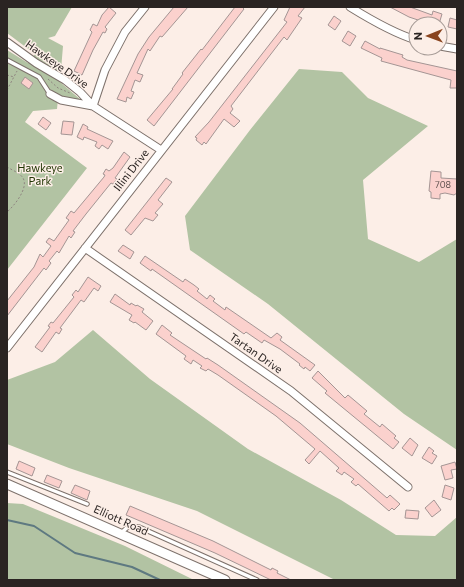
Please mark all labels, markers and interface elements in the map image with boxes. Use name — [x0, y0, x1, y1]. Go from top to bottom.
north arrow — [408, 16, 448, 56]
text: N — [411, 32, 424, 40]
street label: Hawkeye Drive — [23, 37, 91, 90]
street label: Illini Drive — [110, 146, 151, 193]
park label: Hawkeye Park — [17, 161, 63, 187]
house number: 708 — [435, 179, 451, 190]
street label: Tartan Drive — [227, 330, 285, 376]
street label: Elliott Road — [92, 502, 150, 537]

